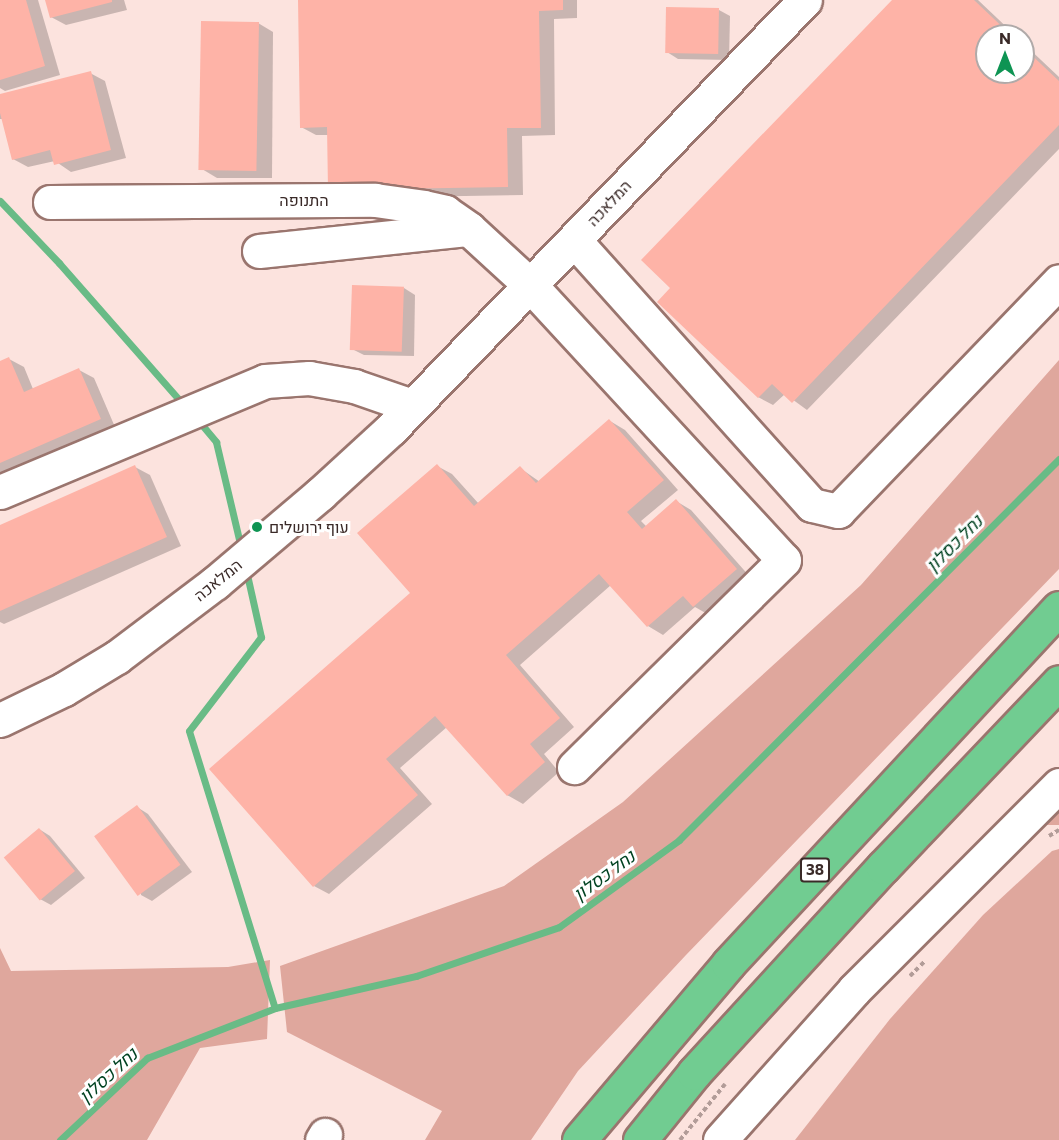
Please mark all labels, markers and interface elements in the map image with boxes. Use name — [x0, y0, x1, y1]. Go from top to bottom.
north arrow — [975, 24, 1035, 84]
text: N — [999, 28, 1011, 47]
street label: המלאכה — [583, 176, 635, 230]
street label: התנופה — [279, 190, 329, 210]
water label: נחל כסלון — [921, 510, 987, 576]
place label: עוף ירושלים — [269, 517, 349, 537]
marker: עוף ירושלים — [250, 520, 264, 534]
street label: המלאכה — [190, 555, 246, 605]
water label: נחל כסלון — [569, 845, 639, 905]
road number: 38 — [798, 858, 832, 882]
water label: נחל כסלון — [74, 1043, 142, 1107]

